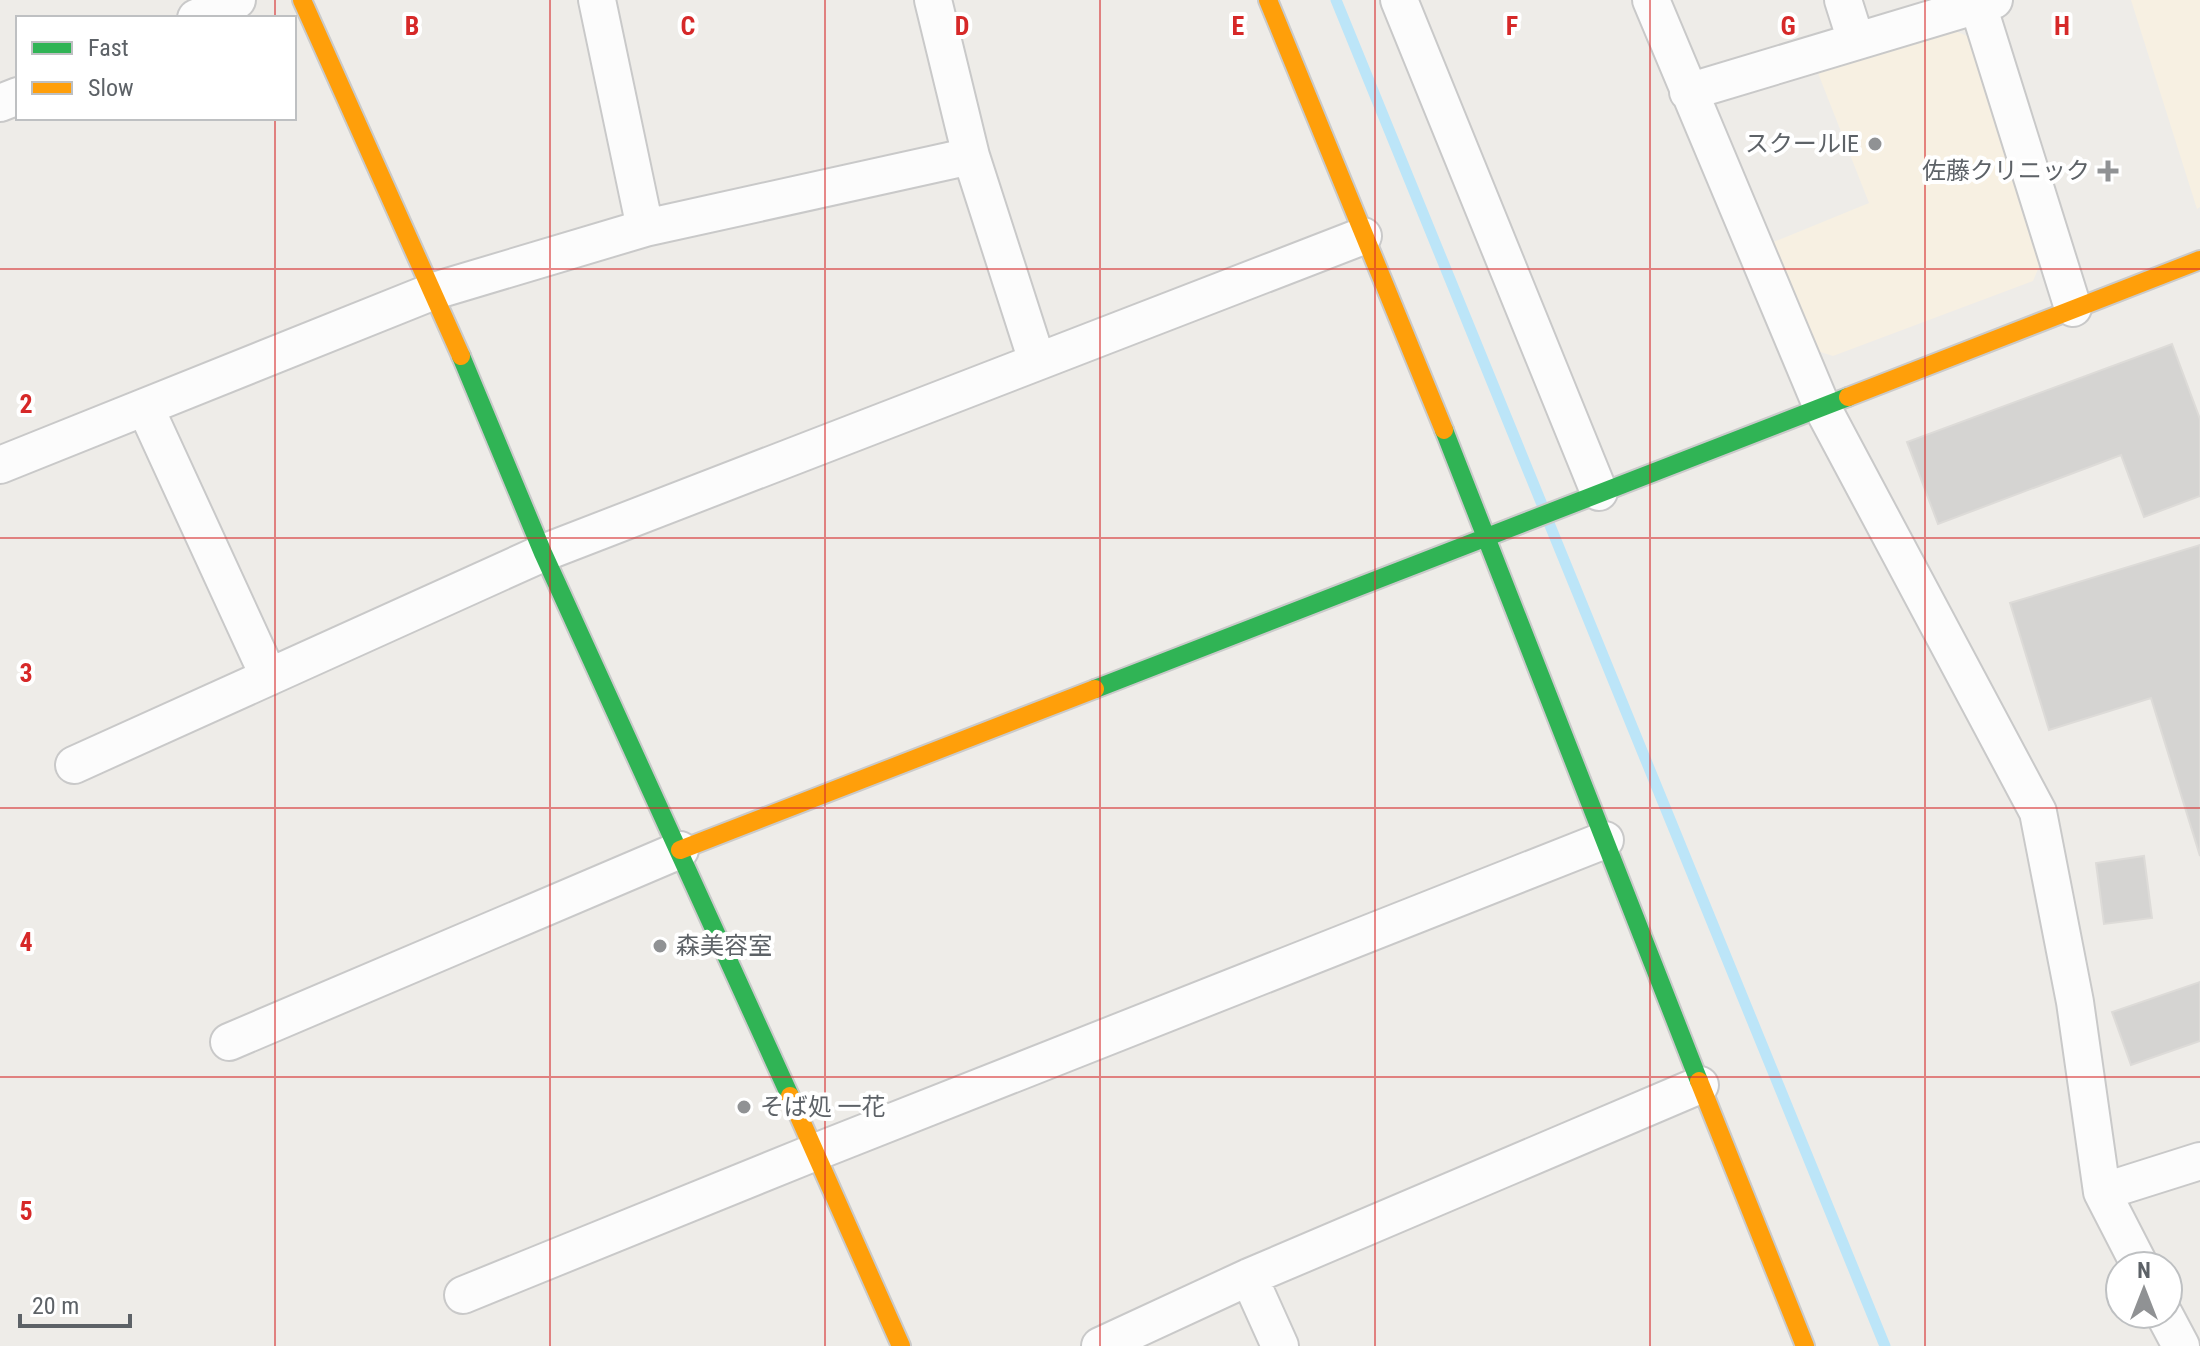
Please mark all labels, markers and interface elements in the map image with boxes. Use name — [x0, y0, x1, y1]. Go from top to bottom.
text: B — [405, 11, 419, 41]
text: C — [681, 11, 696, 41]
text: D — [955, 11, 969, 41]
text: E — [1232, 11, 1245, 41]
text: F — [1506, 11, 1518, 41]
text: G — [1780, 11, 1796, 41]
text: H — [2054, 11, 2070, 41]
legend — [16, 16, 296, 120]
text: Fast — [88, 34, 129, 62]
text: Slow — [88, 74, 134, 102]
place label: スクールIE — [1745, 130, 1859, 158]
marker: スクールIE — [1866, 135, 1884, 153]
place label: 佐藤クリニック — [1922, 157, 2090, 185]
marker: 佐藤クリニック — [2097, 160, 2119, 182]
text: 2 — [19, 389, 33, 419]
text: 3 — [19, 658, 33, 688]
text: 4 — [19, 927, 33, 957]
place label: 森美容室 — [676, 932, 772, 960]
marker: 森美容室 — [651, 937, 669, 955]
place label: そば処 一花 — [760, 1093, 886, 1121]
marker: そば処 一花 — [735, 1098, 753, 1116]
text: 5 — [19, 1196, 33, 1226]
north arrow — [2104, 1250, 2184, 1330]
text: N — [2137, 1258, 2151, 1283]
scale bar — [20, 1278, 130, 1328]
text: 20 m — [32, 1292, 79, 1320]

